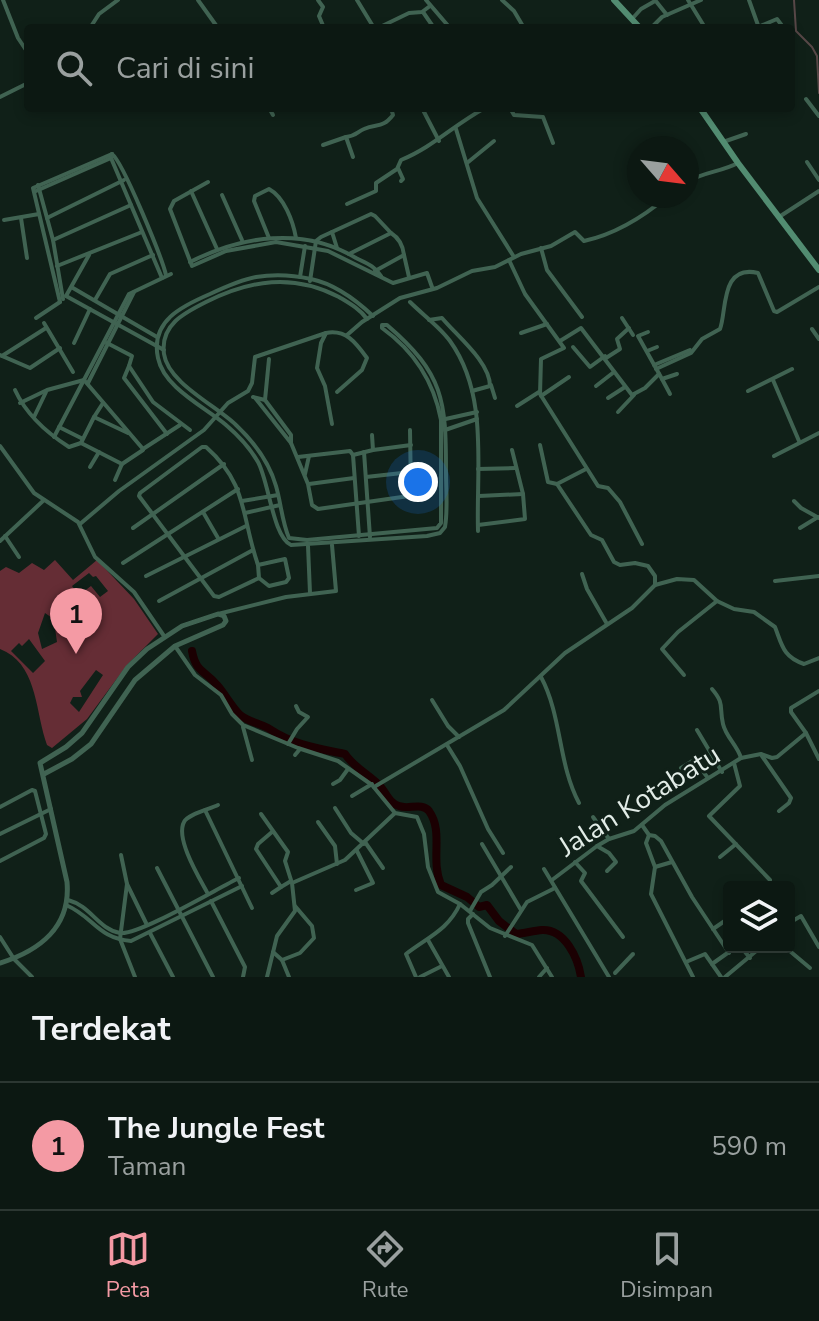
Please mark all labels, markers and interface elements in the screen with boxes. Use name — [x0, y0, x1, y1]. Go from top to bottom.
search box — [24, 24, 795, 112]
icon: search — [52, 46, 96, 90]
text: Cari di sini — [116, 48, 255, 89]
north arrow — [627, 136, 699, 208]
your location — [398, 462, 438, 502]
pin: 1 — [50, 588, 102, 654]
street label: Jalan Kotabatu — [551, 736, 728, 866]
map controls — [723, 881, 795, 953]
button: layers — [723, 881, 795, 953]
text: Terdekat — [32, 1006, 170, 1052]
text: The Jungle Fest — [108, 1108, 325, 1149]
text: 1 — [50, 1129, 66, 1164]
text: 590 m — [711, 1129, 787, 1164]
text: Taman — [108, 1149, 186, 1184]
tab: Peta — [106, 1227, 150, 1305]
tab: Rute — [362, 1227, 408, 1305]
tab: Disimpan — [620, 1227, 713, 1305]

